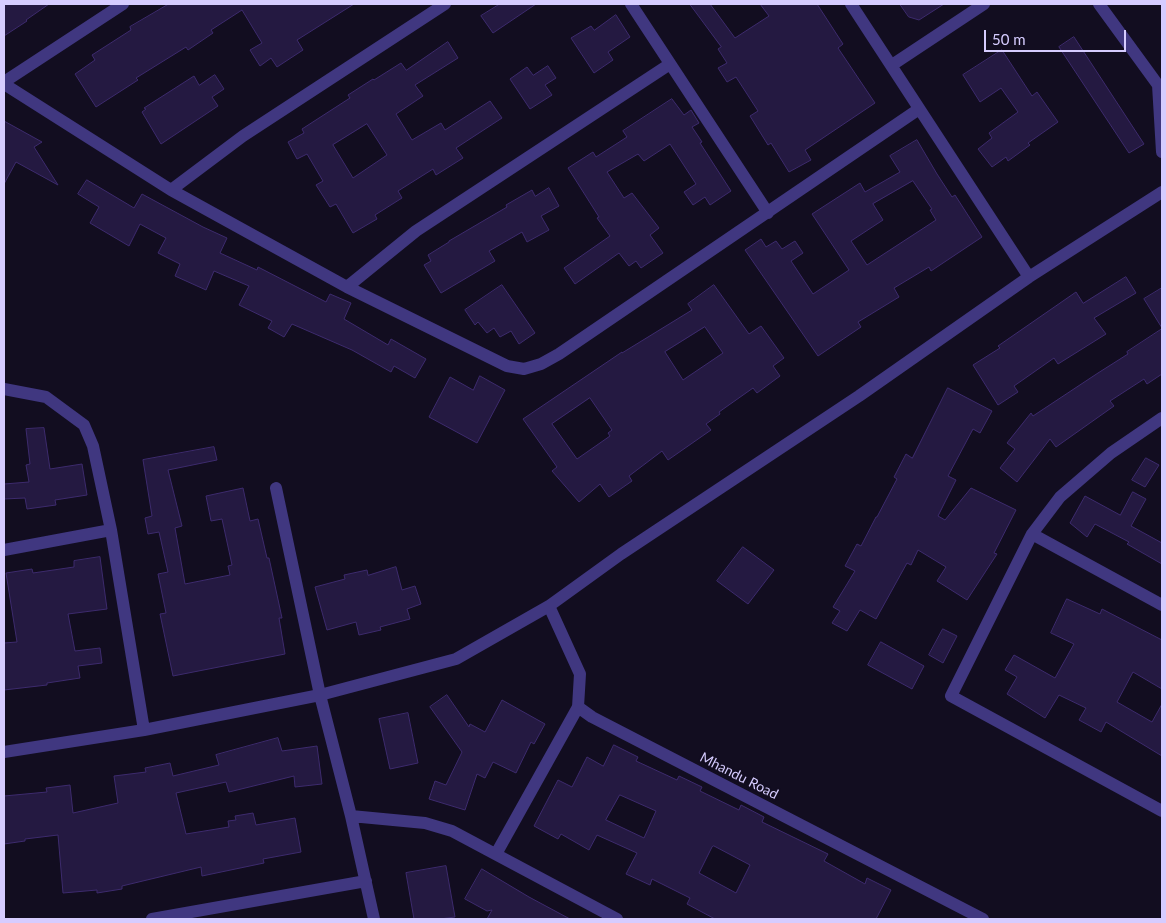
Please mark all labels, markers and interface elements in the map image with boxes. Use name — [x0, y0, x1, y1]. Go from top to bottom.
scale bar — [986, 20, 1128, 52]
text: 50 m — [992, 30, 1026, 48]
street label: Mhandu Road — [697, 749, 781, 803]

